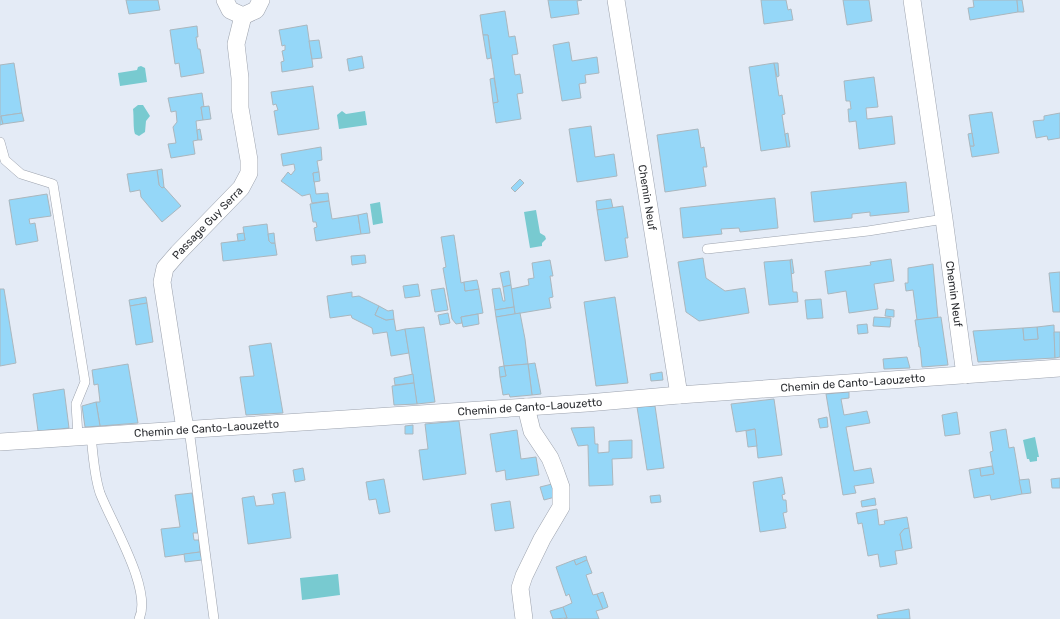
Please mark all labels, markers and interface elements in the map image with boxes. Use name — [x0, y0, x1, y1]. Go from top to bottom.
street label: Chemin Neuf — [636, 164, 659, 232]
street label: Passage Guy Serra — [169, 184, 245, 262]
street label: Chemin Neuf — [943, 260, 965, 329]
street label: Chemin de Canto-Laouzetto — [780, 371, 926, 394]
street label: Chemin de Canto-Laouzetto — [457, 395, 603, 418]
street label: Chemin de Canto-Laouzetto — [134, 417, 279, 440]

